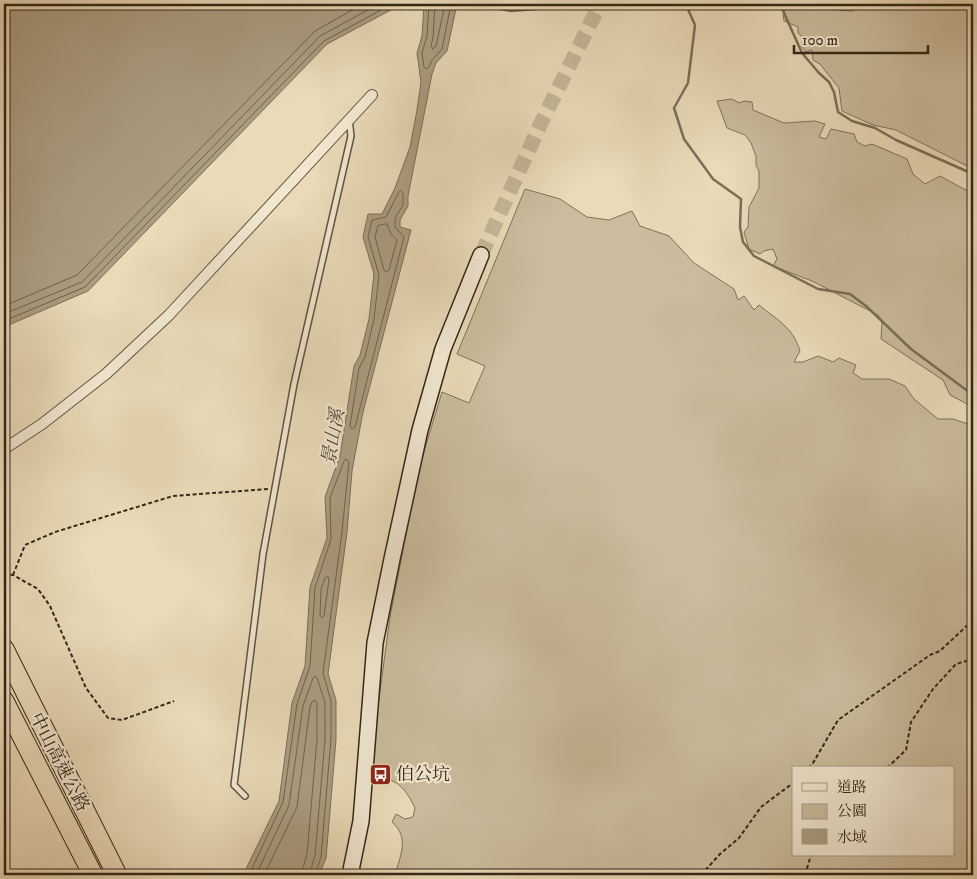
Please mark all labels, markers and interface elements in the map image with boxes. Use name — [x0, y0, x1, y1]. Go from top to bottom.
scale bar — [794, 22, 928, 54]
text: 100 m — [802, 31, 838, 50]
water label: 景山溪 — [317, 405, 350, 467]
street label: 中山高速公路 — [25, 709, 93, 816]
bus stop icon: 伯公坑 — [368, 762, 392, 786]
place label: 伯公坑 — [396, 764, 450, 786]
legend — [792, 766, 954, 856]
text: 道路 — [837, 778, 867, 797]
text: 公園 — [837, 802, 867, 821]
text: 水域 — [837, 828, 867, 847]

